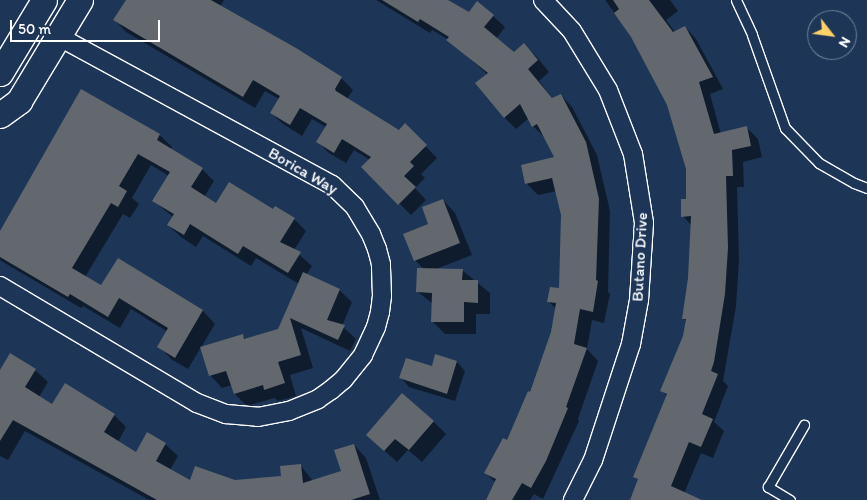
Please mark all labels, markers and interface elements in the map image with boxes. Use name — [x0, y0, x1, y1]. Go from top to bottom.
scale bar — [12, 10, 162, 42]
north arrow — [807, 10, 857, 60]
text: 50 m — [18, 20, 51, 38]
text: N — [835, 34, 854, 51]
street label: Borica Way — [265, 143, 341, 199]
street label: Butano Drive — [628, 212, 652, 302]

